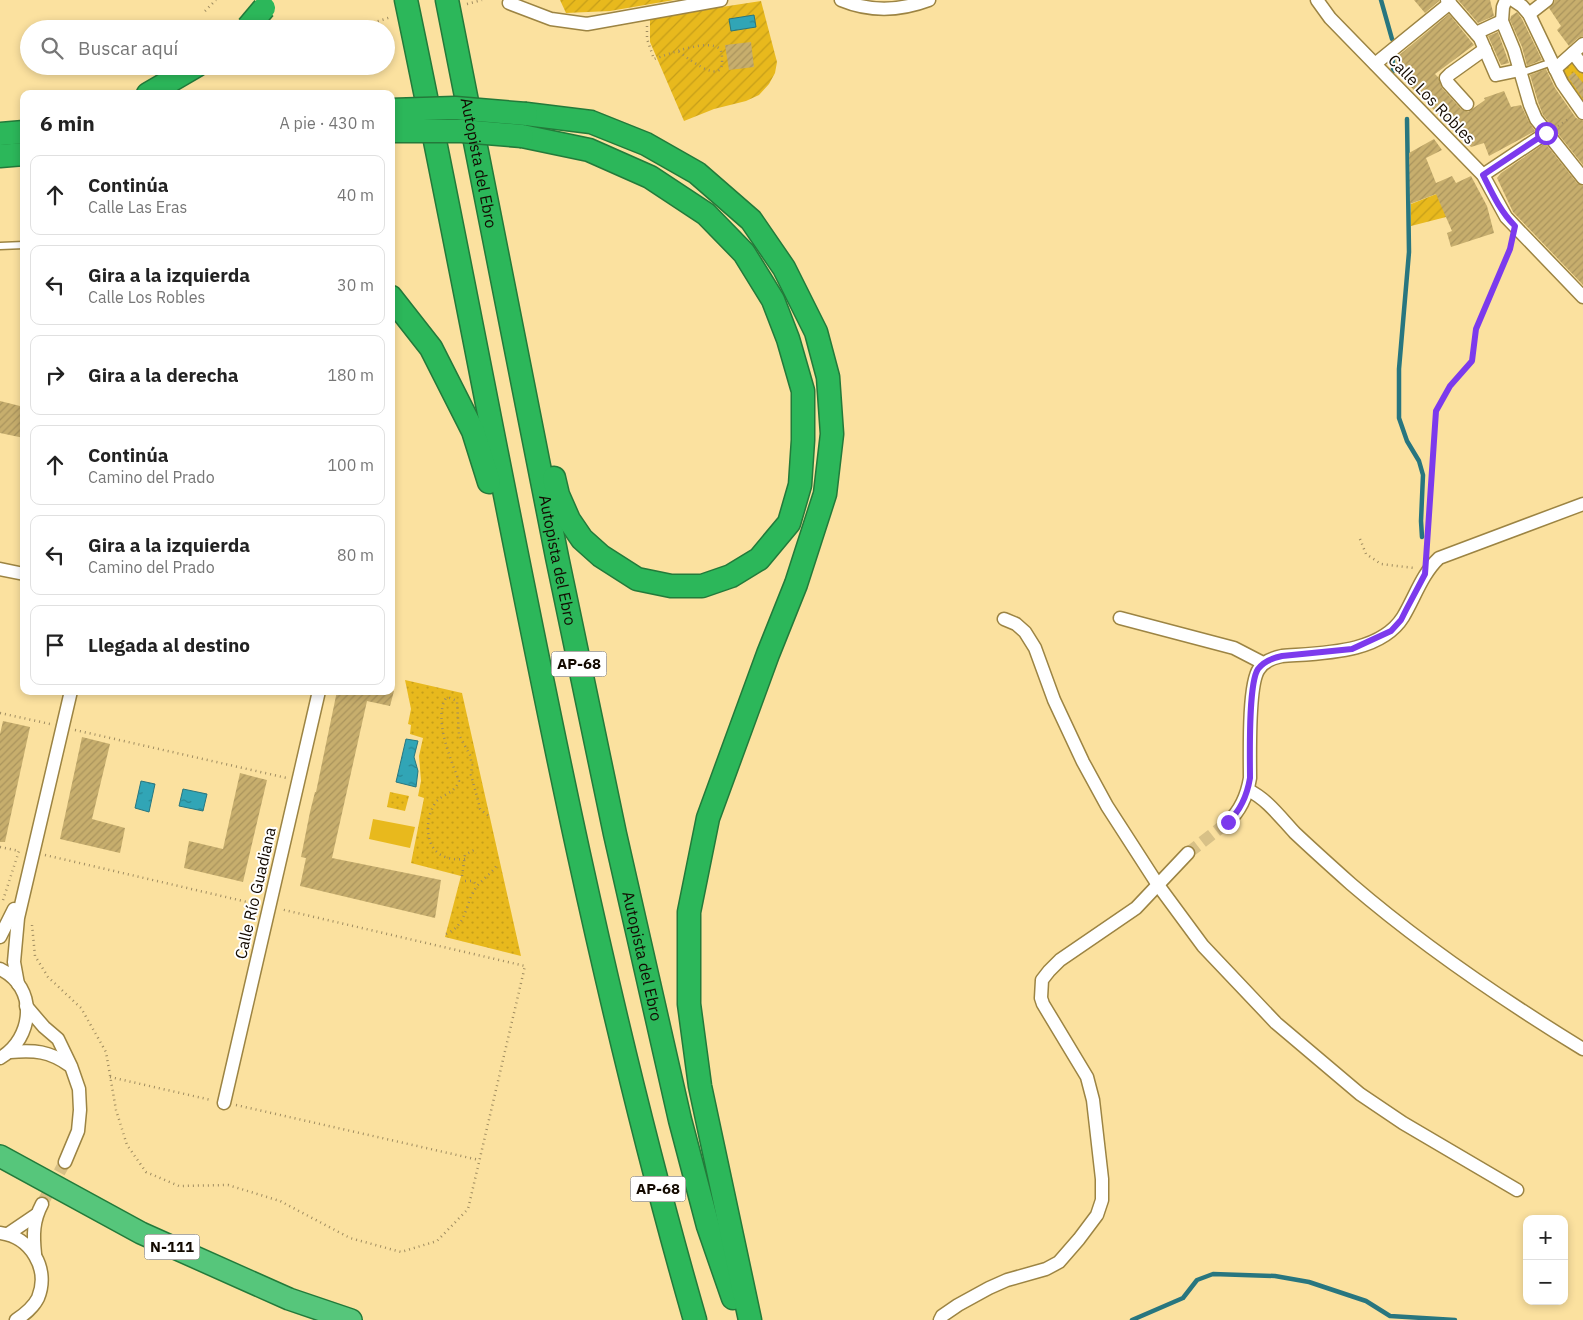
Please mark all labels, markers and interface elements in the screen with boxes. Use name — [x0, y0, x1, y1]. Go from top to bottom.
search box — [20, 20, 395, 75]
icon: search — [38, 34, 66, 62]
text: Buscar aquí — [78, 36, 178, 60]
street label: Calle Los Robles — [1384, 50, 1480, 148]
street label: Autopista del Ebro — [457, 96, 502, 230]
text: 6 min — [40, 109, 95, 137]
text: A pie · 430 m — [280, 113, 375, 133]
route start — [1535, 122, 1558, 145]
text: Continúa — [88, 173, 169, 197]
icon: ahead — [41, 181, 69, 209]
text: 40 m — [337, 185, 374, 205]
text: Calle Las Eras — [88, 197, 187, 217]
text: Gira a la izquierda — [88, 263, 250, 287]
icon: left — [41, 271, 69, 299]
text: 30 m — [337, 275, 374, 295]
text: Calle Los Robles — [88, 287, 205, 307]
icon: right — [41, 361, 69, 389]
text: Gira a la derecha — [88, 363, 239, 387]
text: 180 m — [327, 365, 374, 385]
text: Continúa — [88, 443, 169, 467]
icon: ahead — [41, 451, 69, 479]
text: 100 m — [327, 455, 374, 475]
text: Camino del Prado — [88, 467, 215, 487]
street label: Autopista del Ebro — [535, 493, 581, 627]
text: Gira a la izquierda — [88, 533, 250, 557]
icon: left — [41, 541, 69, 569]
text: 80 m — [337, 545, 374, 565]
text: Camino del Prado — [88, 557, 215, 577]
icon: arrive — [41, 631, 69, 659]
text: Llegada al destino — [88, 633, 250, 657]
road number: AP-68 — [552, 652, 606, 676]
route end — [1217, 811, 1240, 834]
street label: Calle Río Guadiana — [230, 825, 280, 961]
street label: Autopista del Ebro — [618, 889, 667, 1023]
road number: AP-68 — [630, 1176, 686, 1202]
map controls — [1523, 1215, 1568, 1305]
button: + — [1523, 1215, 1568, 1260]
road number: N-111 — [144, 1234, 200, 1260]
button: − — [1523, 1260, 1568, 1305]

